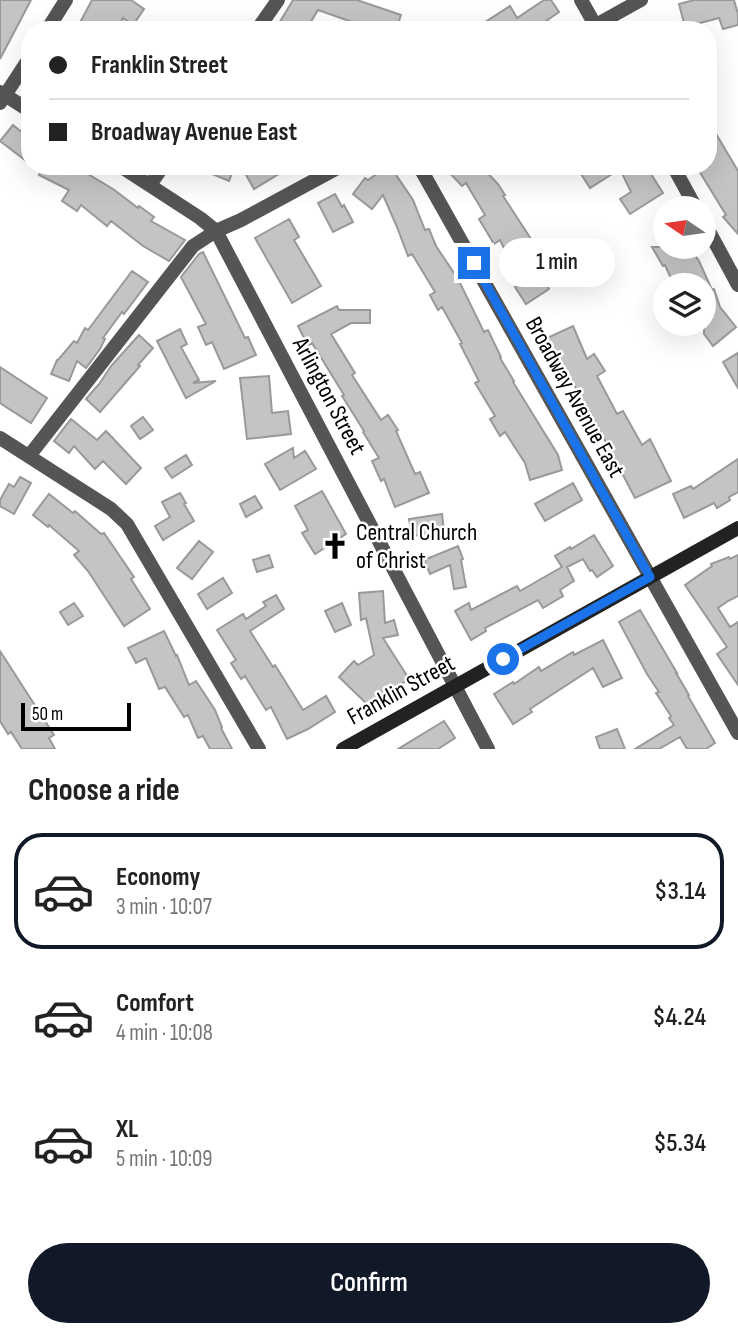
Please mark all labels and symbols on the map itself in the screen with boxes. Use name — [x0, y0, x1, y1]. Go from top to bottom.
north arrow — [653, 196, 716, 259]
callout: 1 min — [498, 238, 614, 288]
route end — [458, 247, 490, 279]
street label: Broadway Avenue East — [519, 312, 631, 482]
street label: Arlington Street — [286, 332, 372, 460]
place label: Central Church of Christ — [356, 518, 477, 575]
church icon: Central Church of Christ — [320, 531, 350, 561]
route start — [487, 643, 519, 675]
street label: Franklin Street — [342, 649, 460, 731]
scale bar — [21, 700, 131, 732]

